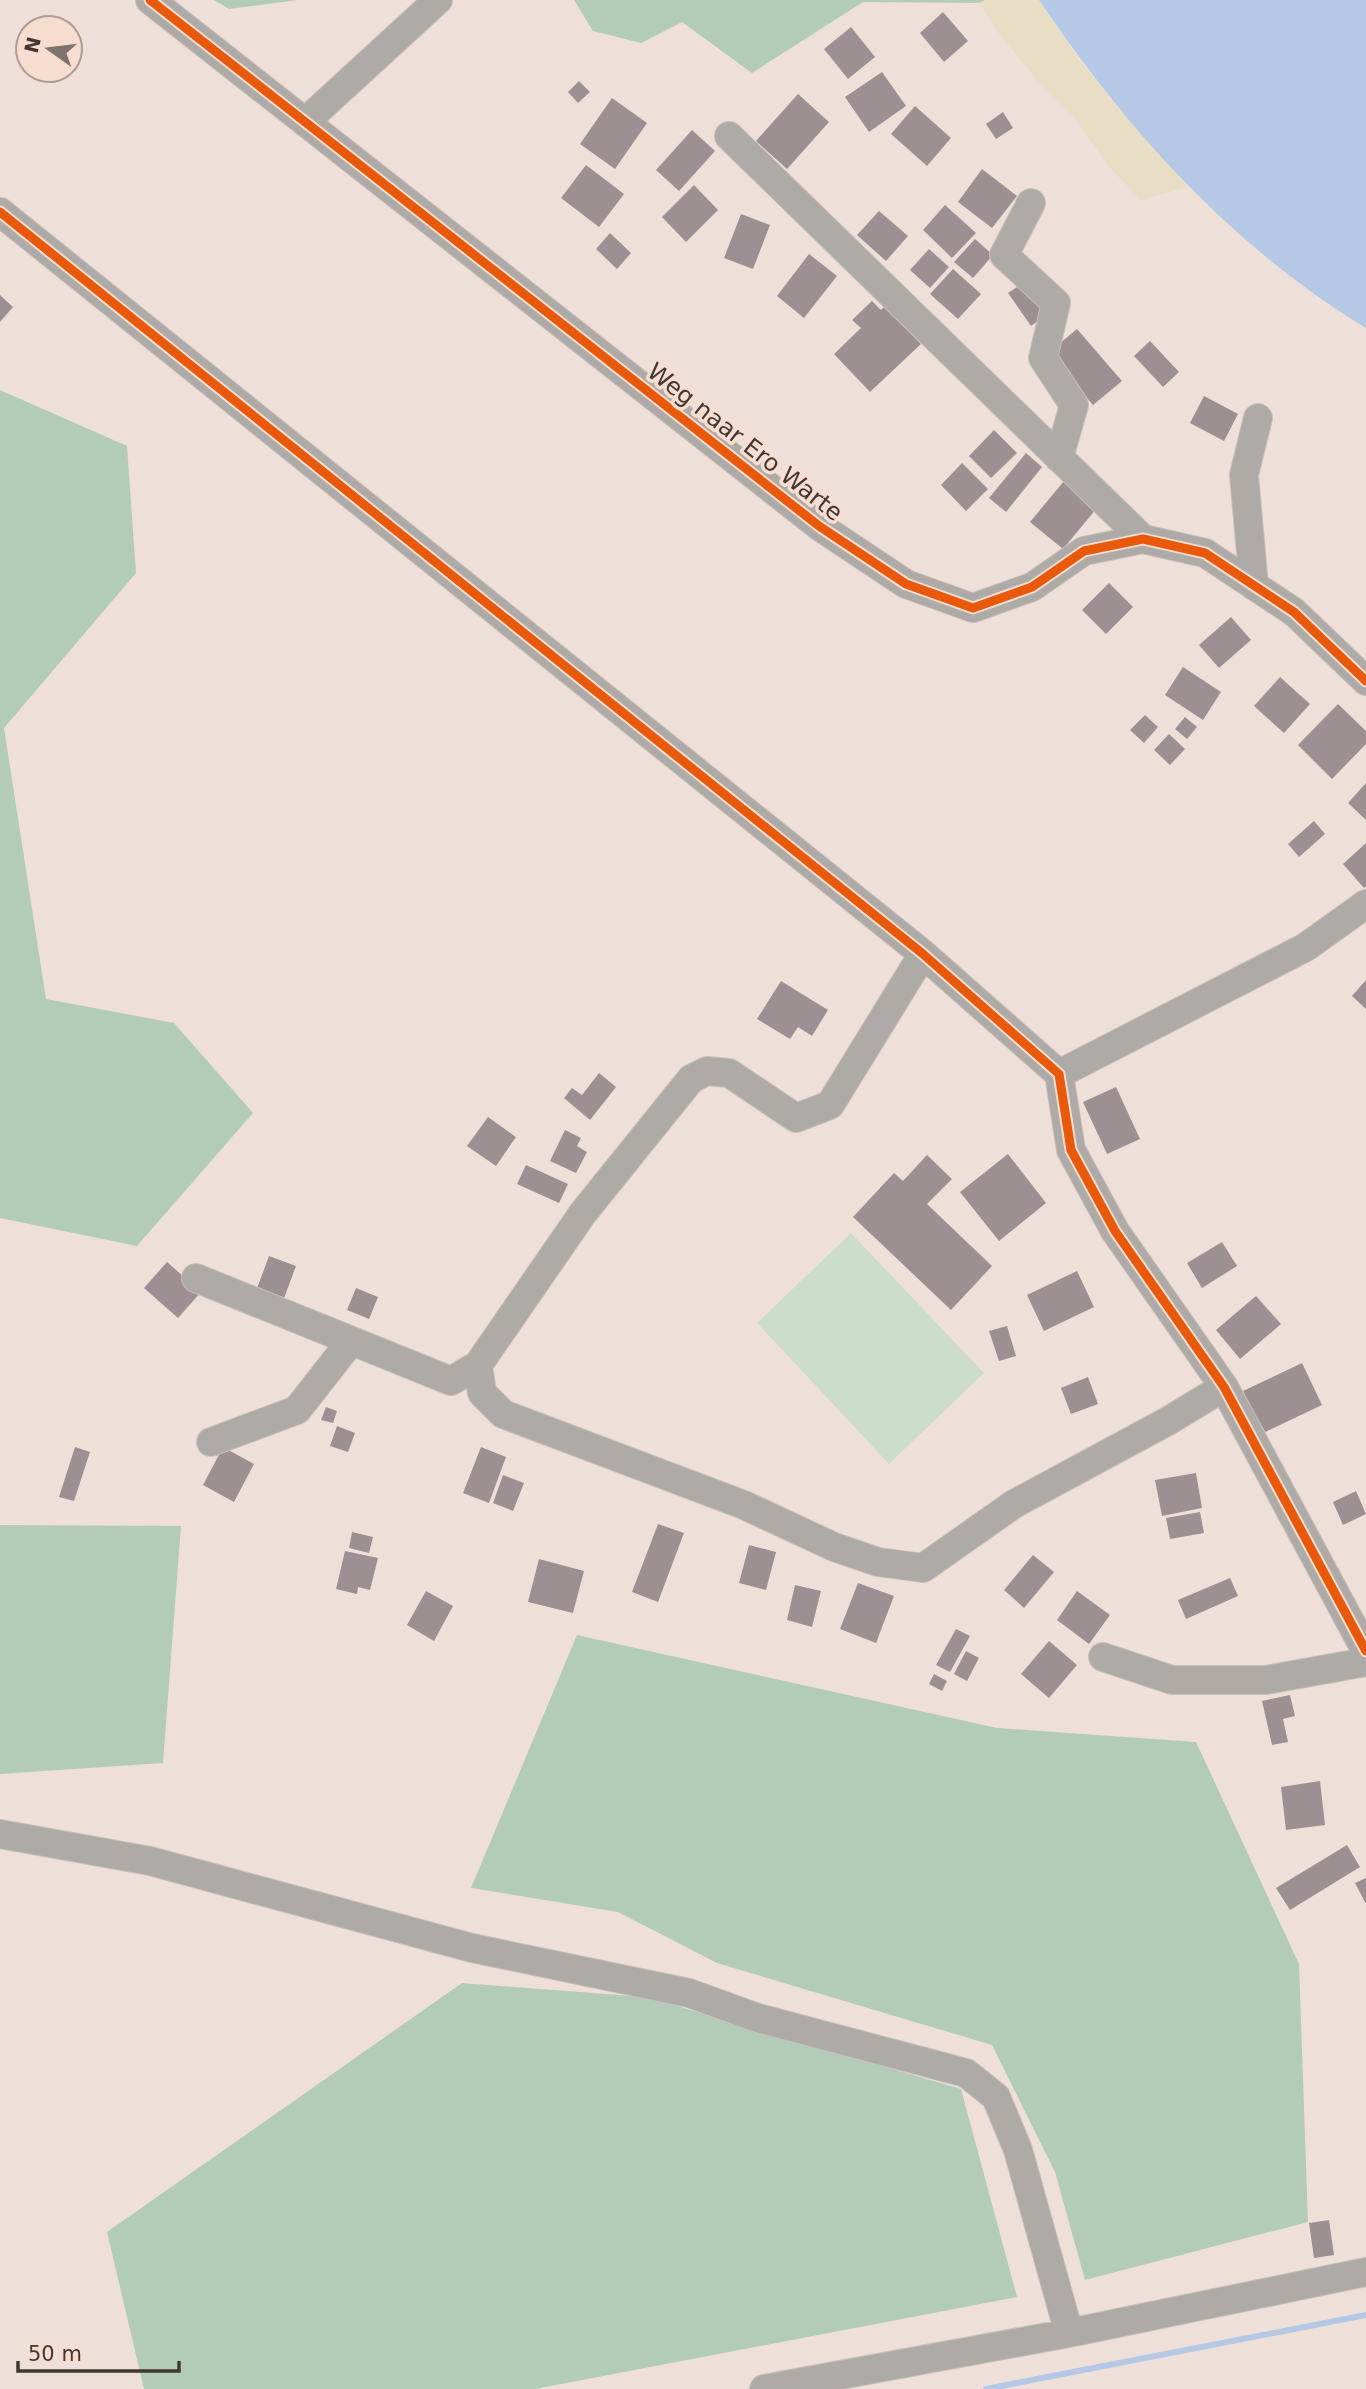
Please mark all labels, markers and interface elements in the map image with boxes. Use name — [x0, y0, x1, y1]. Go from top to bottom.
north arrow — [14, 14, 84, 84]
text: N — [20, 35, 45, 55]
street label: Weg naar Ero Warte — [642, 357, 848, 527]
scale bar — [18, 2330, 178, 2374]
text: 50 m — [28, 2342, 82, 2366]

